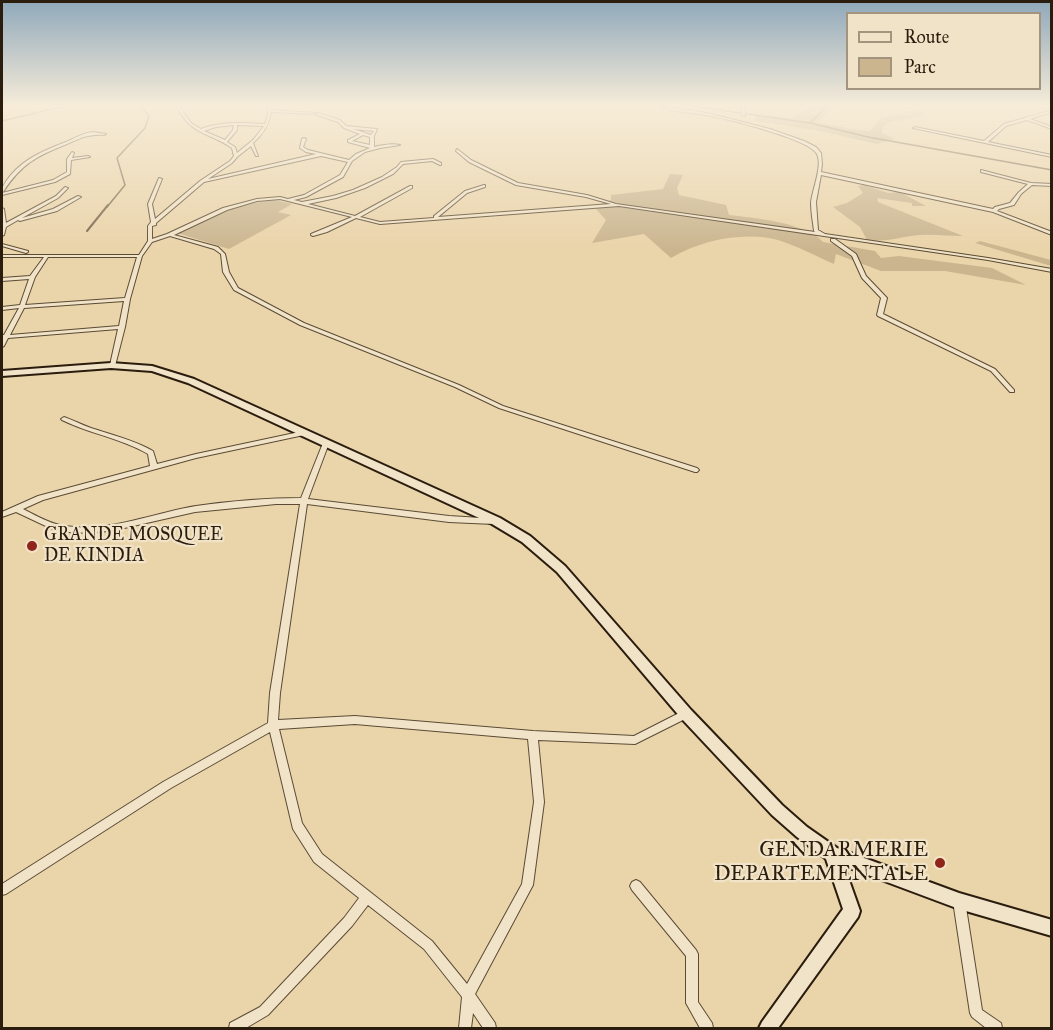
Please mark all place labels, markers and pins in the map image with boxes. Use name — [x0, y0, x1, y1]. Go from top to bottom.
place label: GRANDE MOSQUEE DE KINDIA — [44, 525, 223, 568]
marker: GRANDE MOSQUEE DE KINDIA — [25, 539, 39, 553]
place label: GENDARMERIE DEPARTEMENTALE — [714, 838, 928, 888]
marker: GENDARMERIE DEPARTEMENTALE — [933, 856, 947, 870]

